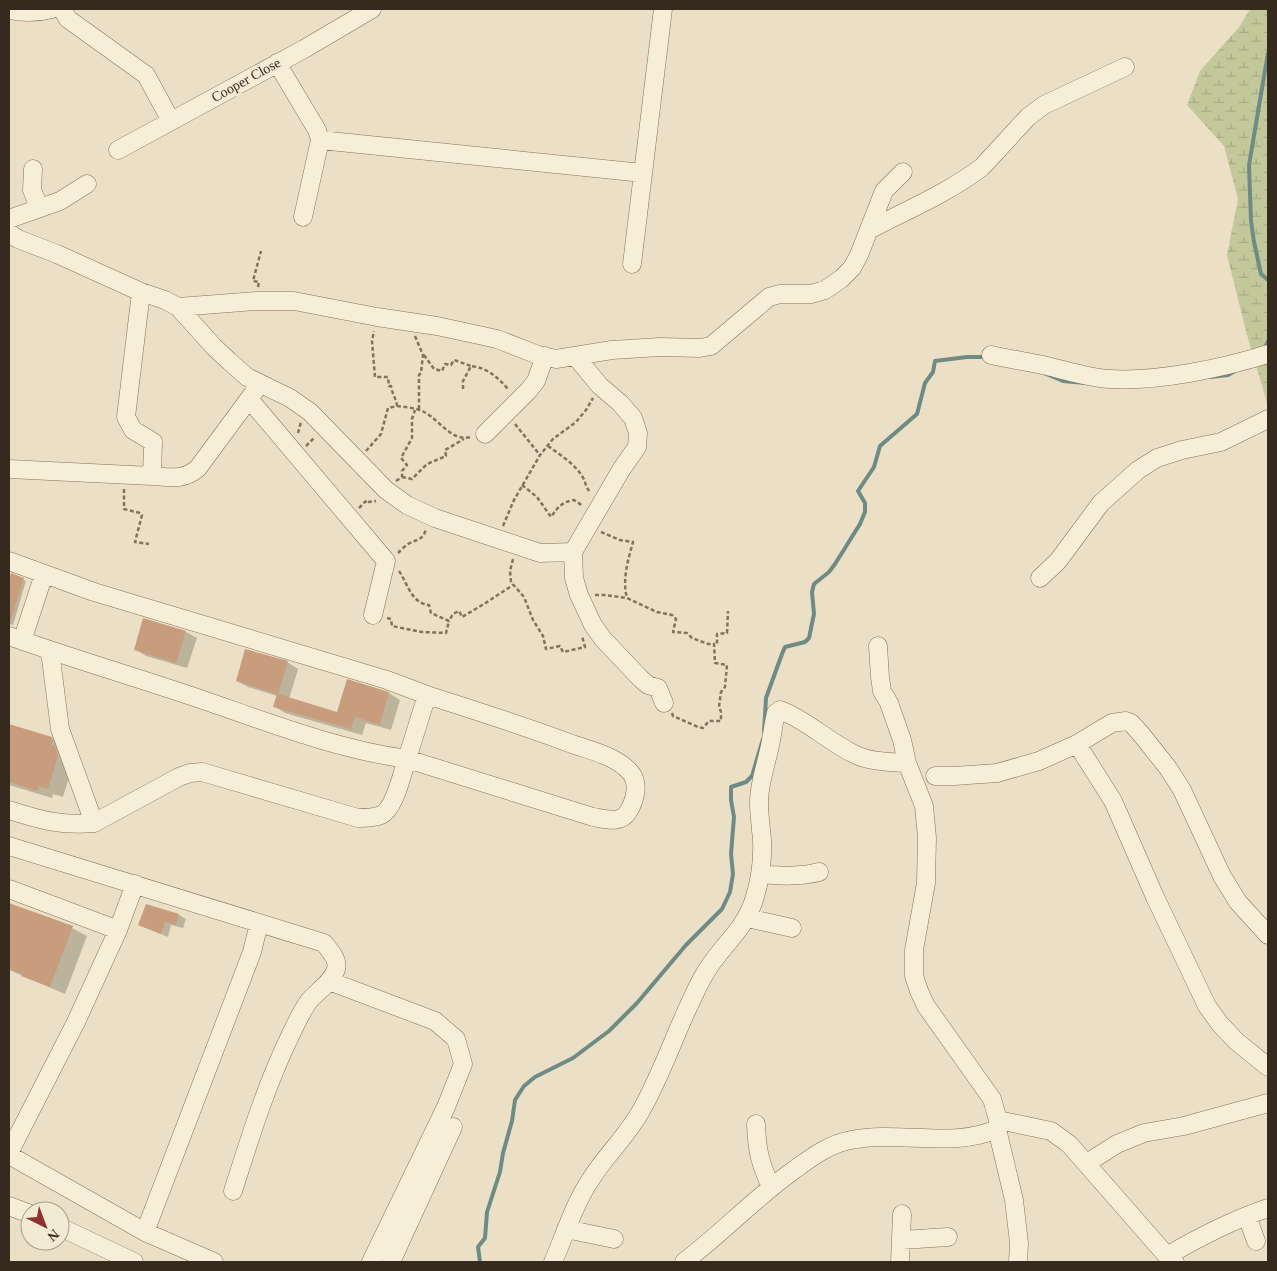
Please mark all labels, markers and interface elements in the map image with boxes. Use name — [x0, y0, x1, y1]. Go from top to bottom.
street label: Cooper Close — [209, 55, 283, 105]
north arrow — [20, 1201, 70, 1251]
text: N — [45, 1226, 62, 1244]

